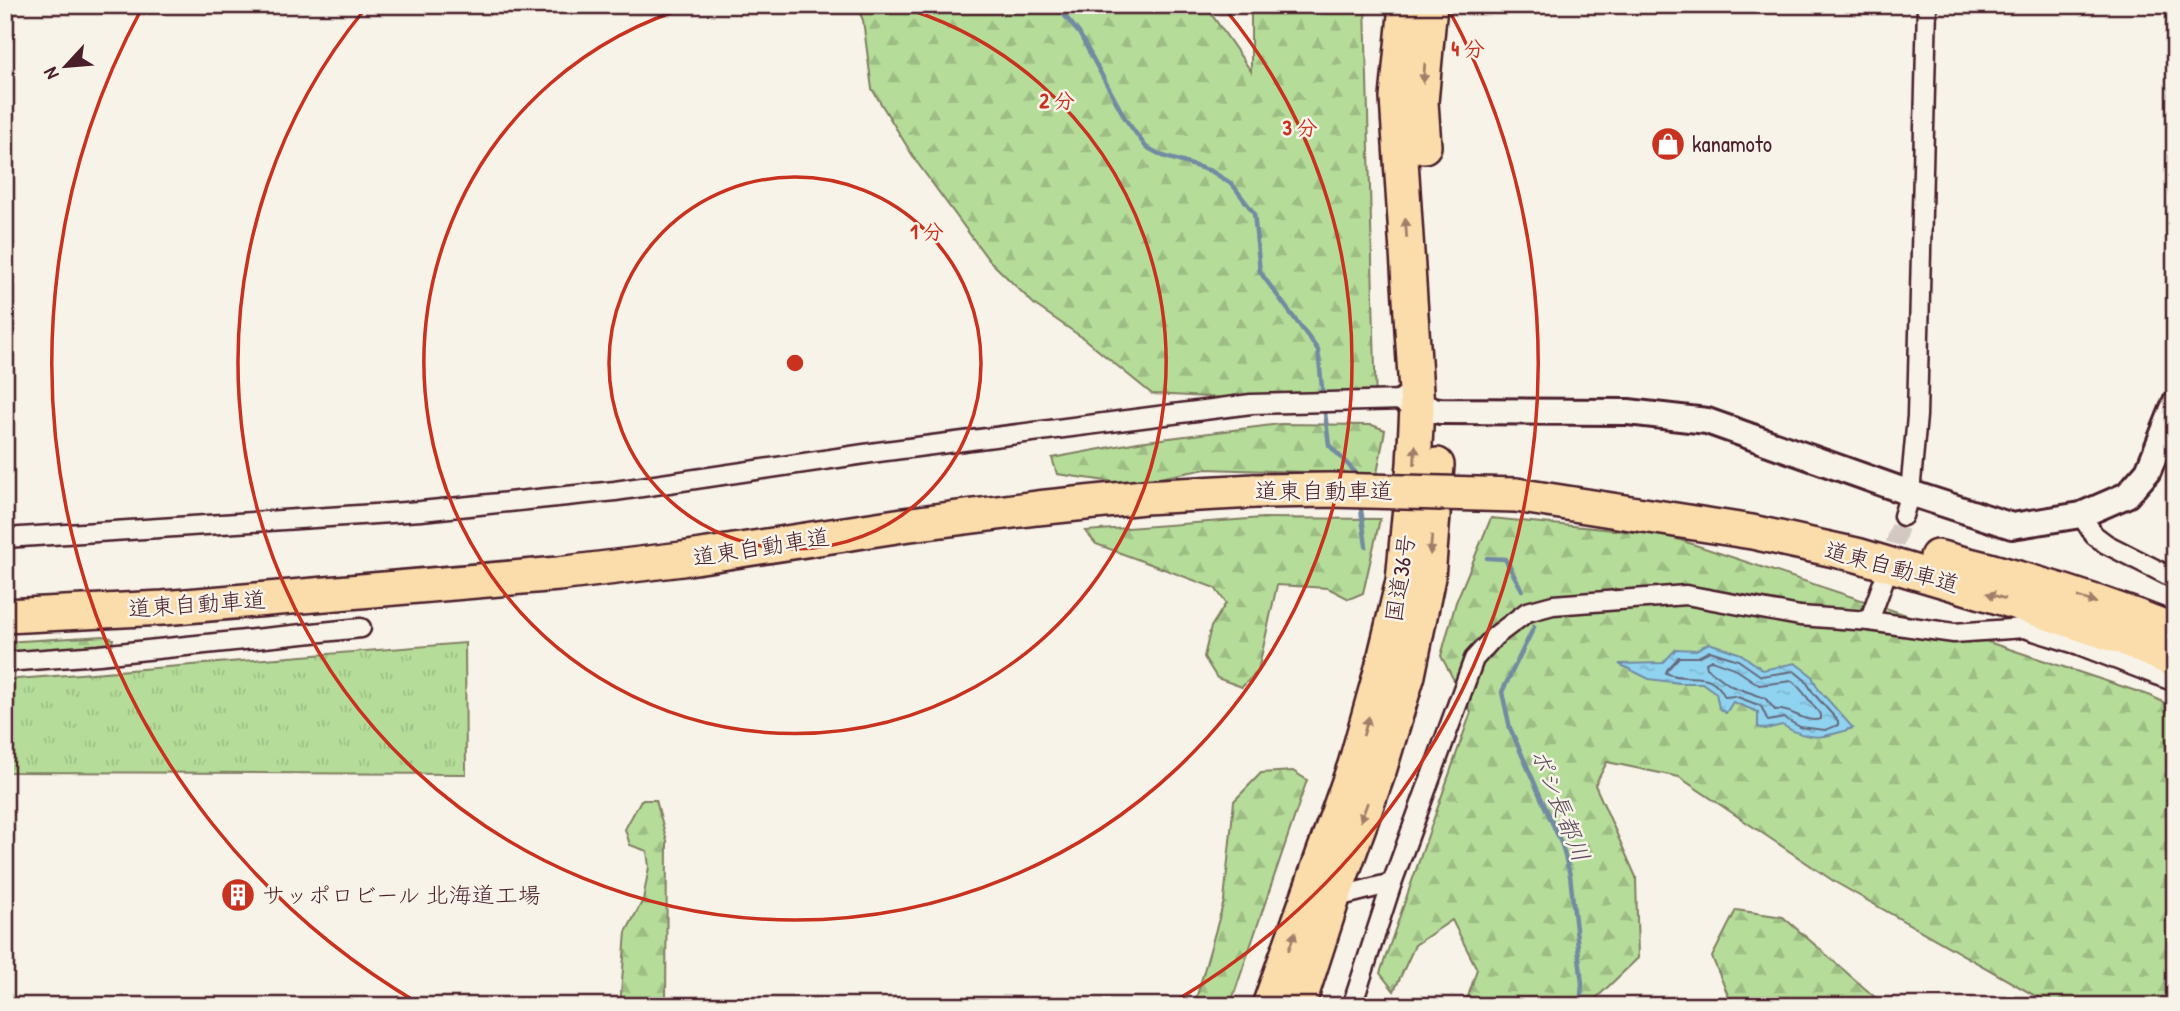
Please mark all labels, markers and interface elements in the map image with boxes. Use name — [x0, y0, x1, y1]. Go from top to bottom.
north arrow — [32, 32, 102, 102]
text: 4 分 — [1451, 34, 1485, 63]
one-way arrow — [1418, 62, 1429, 84]
text: N — [37, 63, 65, 84]
text: 2 分 — [1039, 86, 1075, 115]
text: 3 分 — [1282, 113, 1318, 142]
shop icon: kanamoto — [1649, 125, 1687, 163]
place label: kanamoto — [1692, 128, 1772, 159]
text: 1 分 — [910, 217, 944, 246]
one-way arrow — [1400, 217, 1411, 239]
centre of rings — [783, 351, 807, 375]
one-way arrow — [1409, 444, 1420, 466]
street label: 道東自動車道 — [1255, 475, 1393, 506]
street label: 道東自動車道 — [690, 520, 831, 573]
street label: 国道36号 — [1377, 532, 1422, 624]
one-way arrow — [1425, 534, 1436, 556]
street label: 道東自動車道 — [1821, 534, 1963, 599]
street label: 道東自動車道 — [127, 583, 267, 624]
one-way arrow — [1985, 590, 2006, 600]
one-way arrow — [2077, 595, 2098, 605]
one-way arrow — [1361, 716, 1371, 737]
water label: ポシ長都川 — [1524, 743, 1598, 866]
one-way arrow — [1358, 802, 1369, 823]
building icon: サッポロビール 北海道工場 — [219, 876, 257, 914]
place label: サッポロビール 北海道工場 — [262, 879, 541, 910]
one-way arrow — [1286, 931, 1297, 952]

